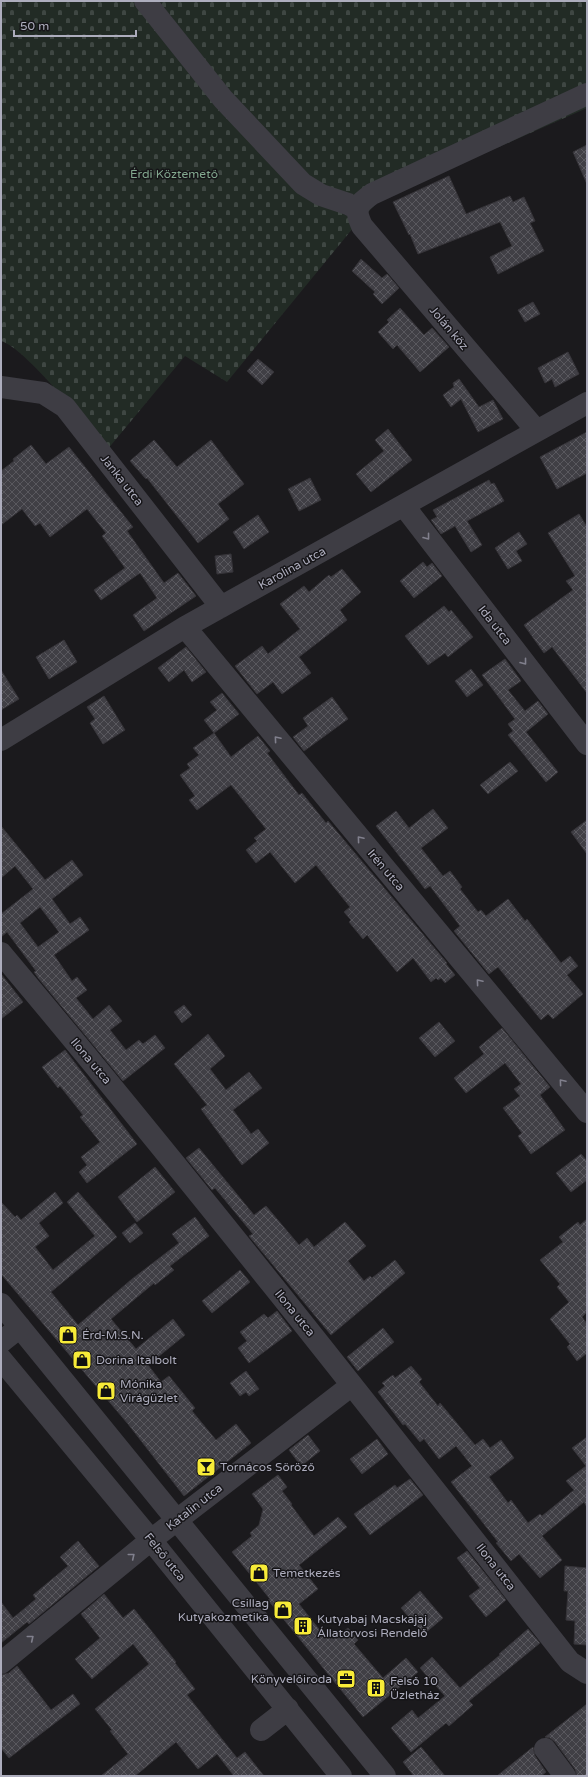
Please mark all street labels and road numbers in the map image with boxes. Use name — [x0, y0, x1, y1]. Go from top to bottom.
street label: Jolán köz — [427, 303, 471, 353]
street label: Janka utca — [98, 452, 146, 508]
street label: Karolina utca — [256, 544, 328, 592]
street label: Ida utca — [475, 603, 515, 647]
street label: Irén utca — [365, 846, 407, 894]
street label: Ilona utca — [68, 1035, 114, 1087]
street label: Ilona utca — [272, 1287, 318, 1339]
street label: Katalin utca — [163, 1481, 225, 1533]
street label: Felső utca — [141, 1530, 189, 1584]
street label: Ilona utca — [473, 1541, 519, 1593]

